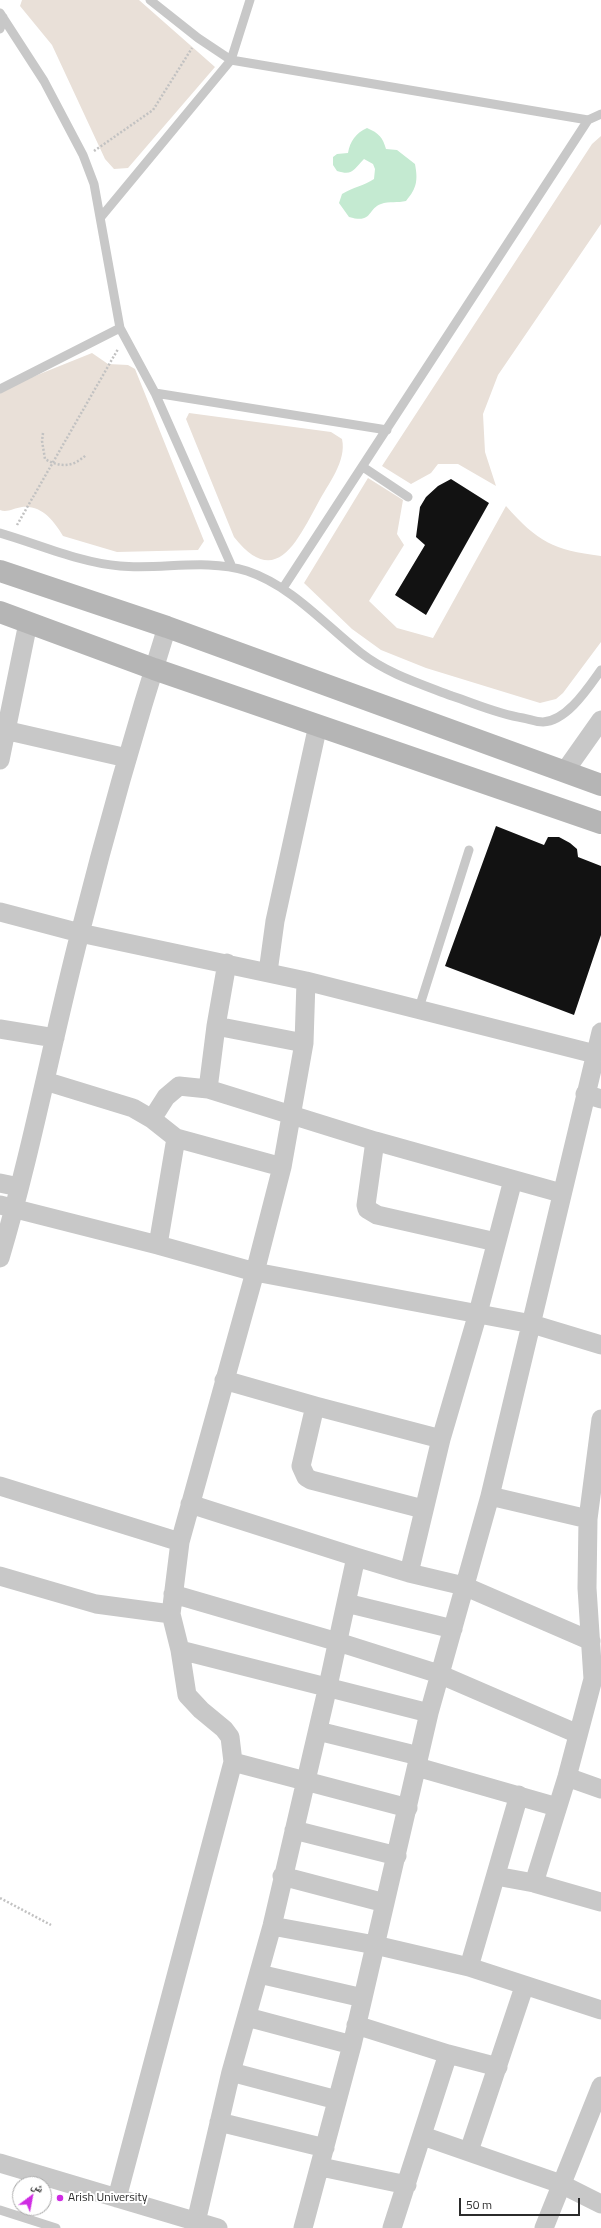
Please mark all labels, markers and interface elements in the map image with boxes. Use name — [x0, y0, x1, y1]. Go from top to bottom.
north arrow — [12, 2176, 52, 2216]
text: ش — [29, 2177, 47, 2197]
scale bar — [461, 2190, 582, 2216]
place label: Arish University — [68, 2191, 147, 2205]
marker: Arish University — [55, 2193, 65, 2203]
text: 50 m — [466, 2195, 492, 2214]

